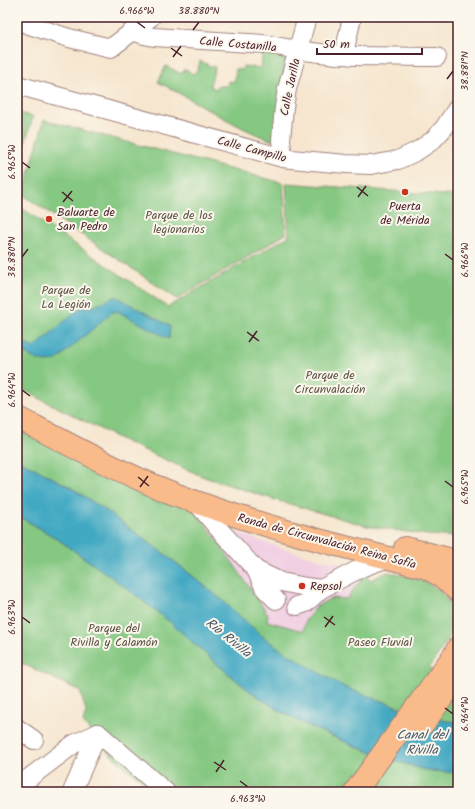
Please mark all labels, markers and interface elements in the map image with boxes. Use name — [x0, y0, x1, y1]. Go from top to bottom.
text: 6.966°W — [119, 3, 155, 19]
text: 38.880°N — [178, 3, 220, 19]
scale bar — [317, 30, 422, 56]
street label: Calle Costanilla — [198, 32, 278, 57]
text: 50 m — [323, 35, 350, 54]
text: 38.881°N — [457, 51, 473, 91]
street label: Calle Jarilla — [275, 56, 306, 118]
street label: Calle Campillo — [215, 131, 289, 168]
text: 6.965°W — [4, 144, 20, 179]
marker: Puerta de Mérida — [400, 187, 410, 197]
place label: Puerta de Mérida — [380, 197, 430, 230]
place label: Baluarte de San Pedro — [57, 203, 115, 236]
park label: Parque de los legionarios — [145, 206, 213, 239]
marker: Baluarte de San Pedro — [44, 214, 54, 224]
text: 38.880°N — [4, 236, 20, 278]
text: 6.966°W — [457, 242, 473, 278]
park label: Parque de La Legión — [41, 281, 91, 314]
park label: Parque de Circunvalación — [295, 366, 365, 399]
text: 6.964°W — [4, 372, 20, 408]
text: 6.965°W — [457, 469, 473, 504]
street label: Ronda de Circunvalación Reina Sofía — [236, 508, 419, 575]
place label: Repsol — [310, 577, 342, 596]
marker: Repsol — [297, 581, 307, 591]
text: 6.963°W — [4, 599, 20, 635]
water label: Río Rivilla — [201, 613, 256, 664]
park label: Parque del Rivilla y Calamón — [70, 619, 158, 652]
park label: Paseo Fluvial — [348, 633, 412, 652]
text: 6.964°W — [457, 696, 473, 732]
water label: Canal del Rivilla — [397, 725, 450, 761]
text: 6.963°W — [230, 791, 266, 807]

